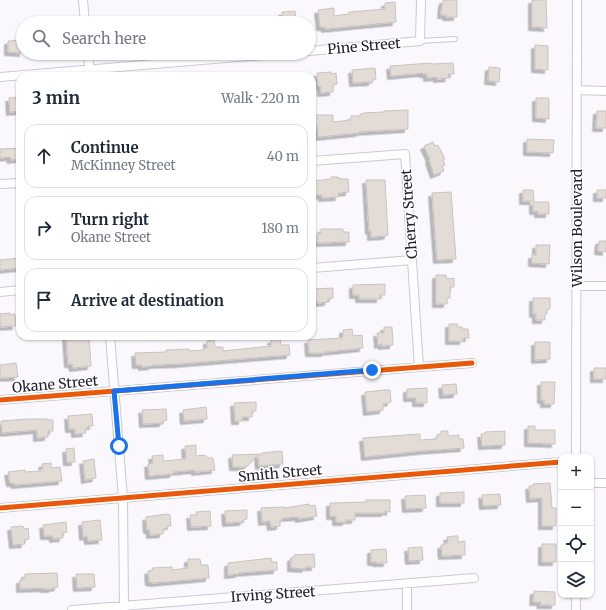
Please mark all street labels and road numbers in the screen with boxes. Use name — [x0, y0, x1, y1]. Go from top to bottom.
street label: Pine Street — [327, 34, 402, 58]
street label: Cherry Street — [397, 168, 421, 260]
street label: Wilson Boulevard — [568, 168, 586, 288]
street label: Okane Street — [11, 371, 99, 397]
street label: Smith Street — [237, 460, 323, 486]
street label: Irving Street — [230, 582, 317, 606]

